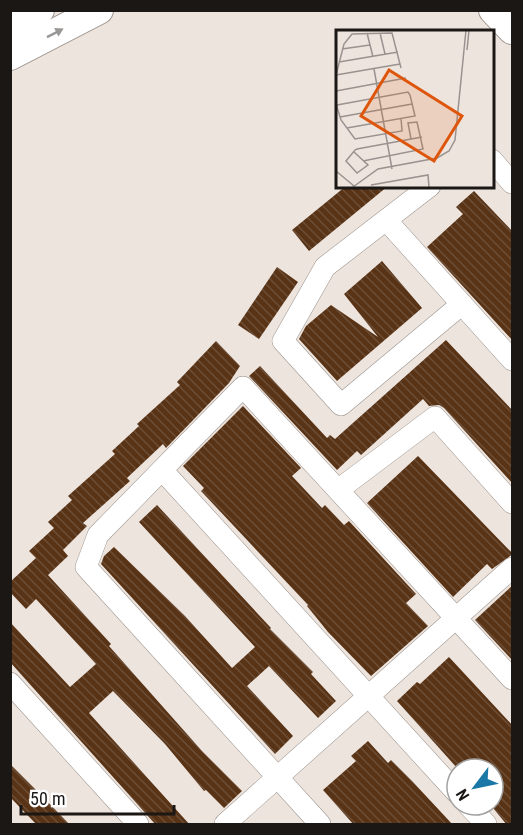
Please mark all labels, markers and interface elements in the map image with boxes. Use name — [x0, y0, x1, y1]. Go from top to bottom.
one-way arrow — [46, 29, 64, 39]
inset map — [336, 30, 493, 188]
north arrow — [445, 757, 505, 817]
scale bar — [21, 778, 174, 816]
text: N — [452, 785, 473, 804]
text: 50 m — [30, 788, 65, 809]

